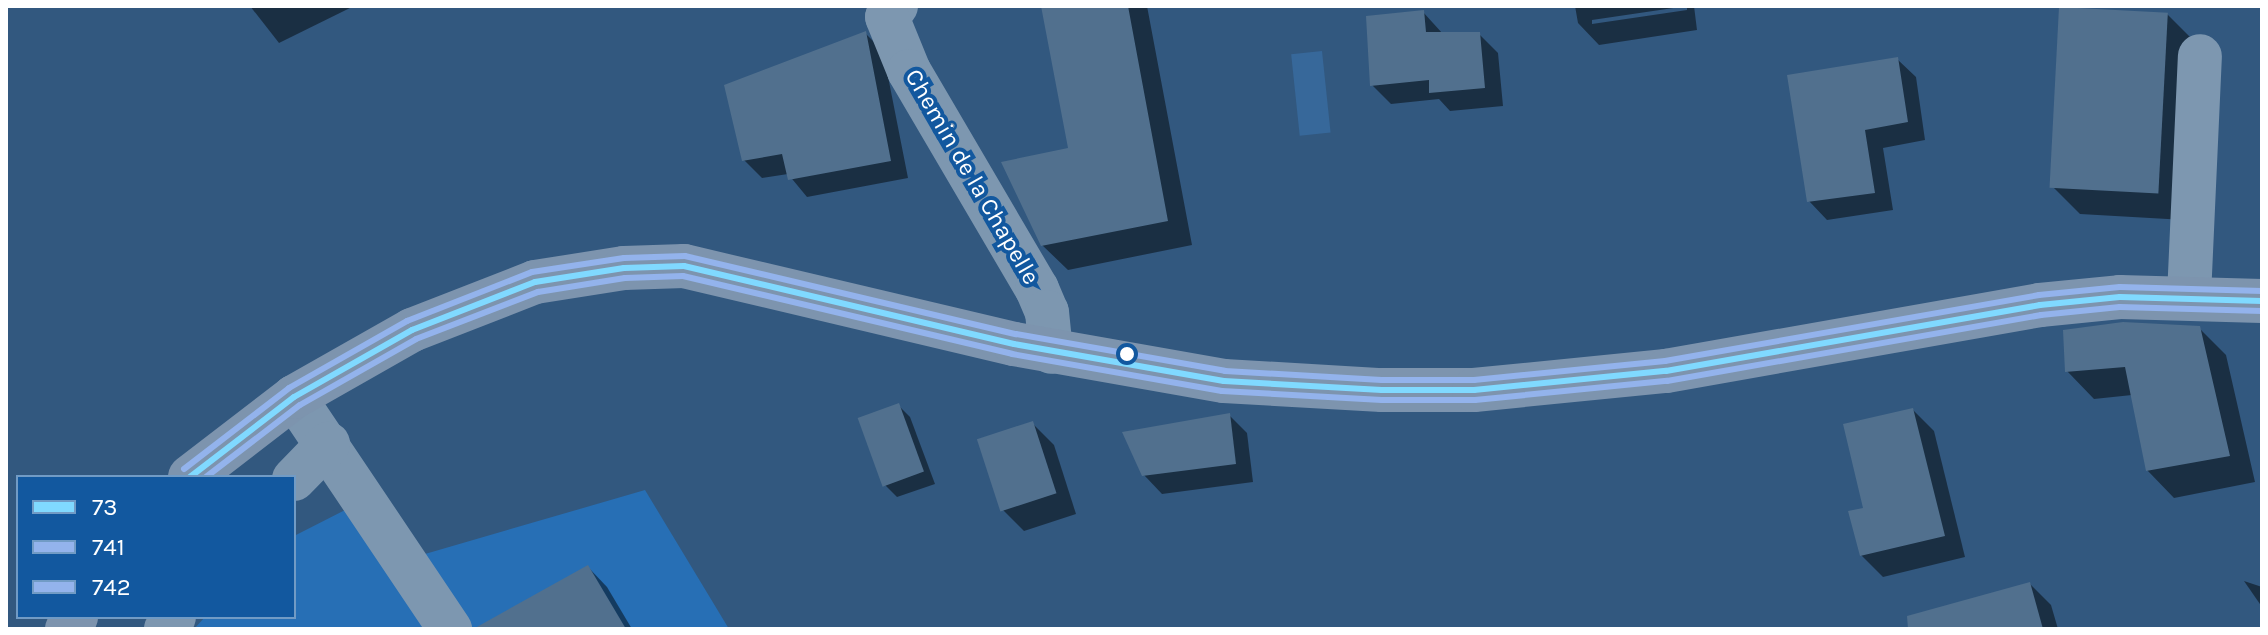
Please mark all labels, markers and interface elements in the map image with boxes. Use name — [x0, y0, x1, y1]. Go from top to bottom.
street label: Chemin de la Chapelle — [899, 64, 1045, 290]
unlabelled marker — [1119, 346, 1135, 362]
legend — [16, 475, 296, 619]
text: 73 — [92, 493, 117, 521]
text: 741 — [92, 533, 125, 561]
text: 742 — [92, 573, 131, 601]

